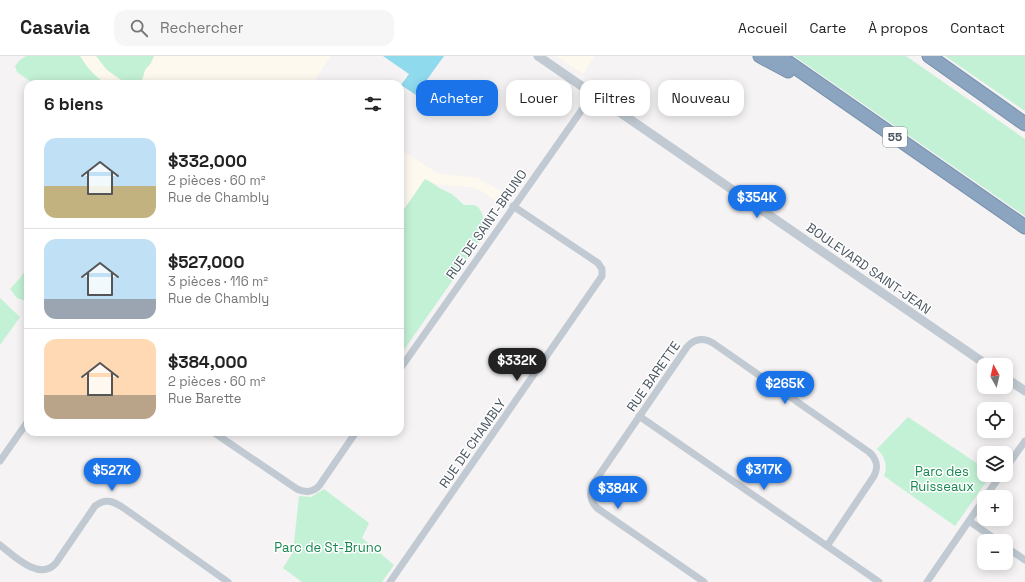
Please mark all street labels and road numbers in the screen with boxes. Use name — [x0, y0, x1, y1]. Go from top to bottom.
road number: 55 — [883, 127, 907, 147]
street label: RUE DE SAINT-BRUNO — [442, 166, 531, 282]
street label: BOULEVARD SAINT-JEAN — [803, 219, 934, 318]
street label: RUE BARETTE — [623, 338, 684, 415]
street label: RUE DE CHAMBLY — [435, 395, 510, 491]

